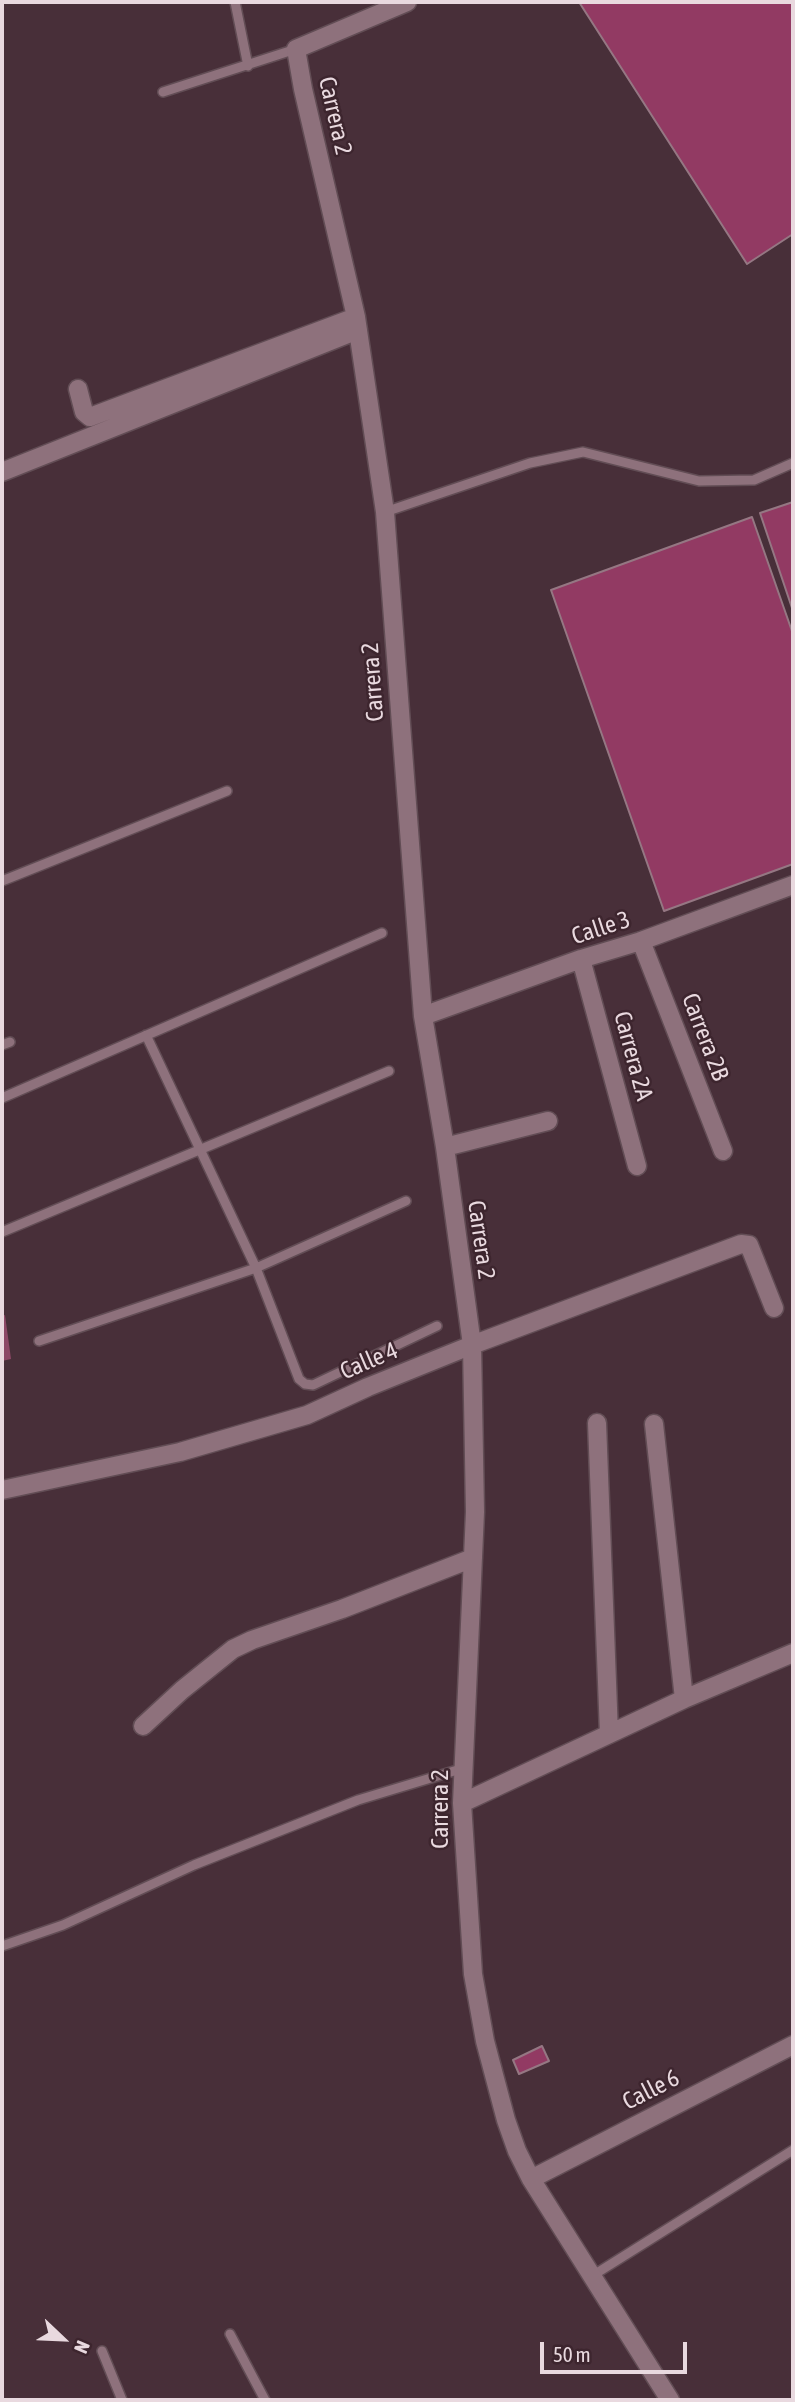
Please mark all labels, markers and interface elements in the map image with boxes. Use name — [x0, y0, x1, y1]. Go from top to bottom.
street label: Carrera 2 — [312, 74, 358, 158]
street label: Carrera 2 — [356, 641, 390, 723]
street label: Calle 3 — [568, 905, 634, 951]
street label: Carrera 2B — [675, 989, 735, 1085]
street label: Carrera 2A — [607, 1008, 659, 1104]
street label: Carrera 2 — [461, 1199, 501, 1281]
street label: Calle 4 — [336, 1336, 402, 1386]
street label: Carrera 2 — [426, 1769, 454, 1849]
street label: Calle 6 — [618, 2064, 684, 2116]
north arrow — [28, 2304, 98, 2374]
scale bar — [543, 2328, 690, 2372]
text: N — [70, 2338, 95, 2357]
text: 50 m — [553, 2342, 591, 2366]

